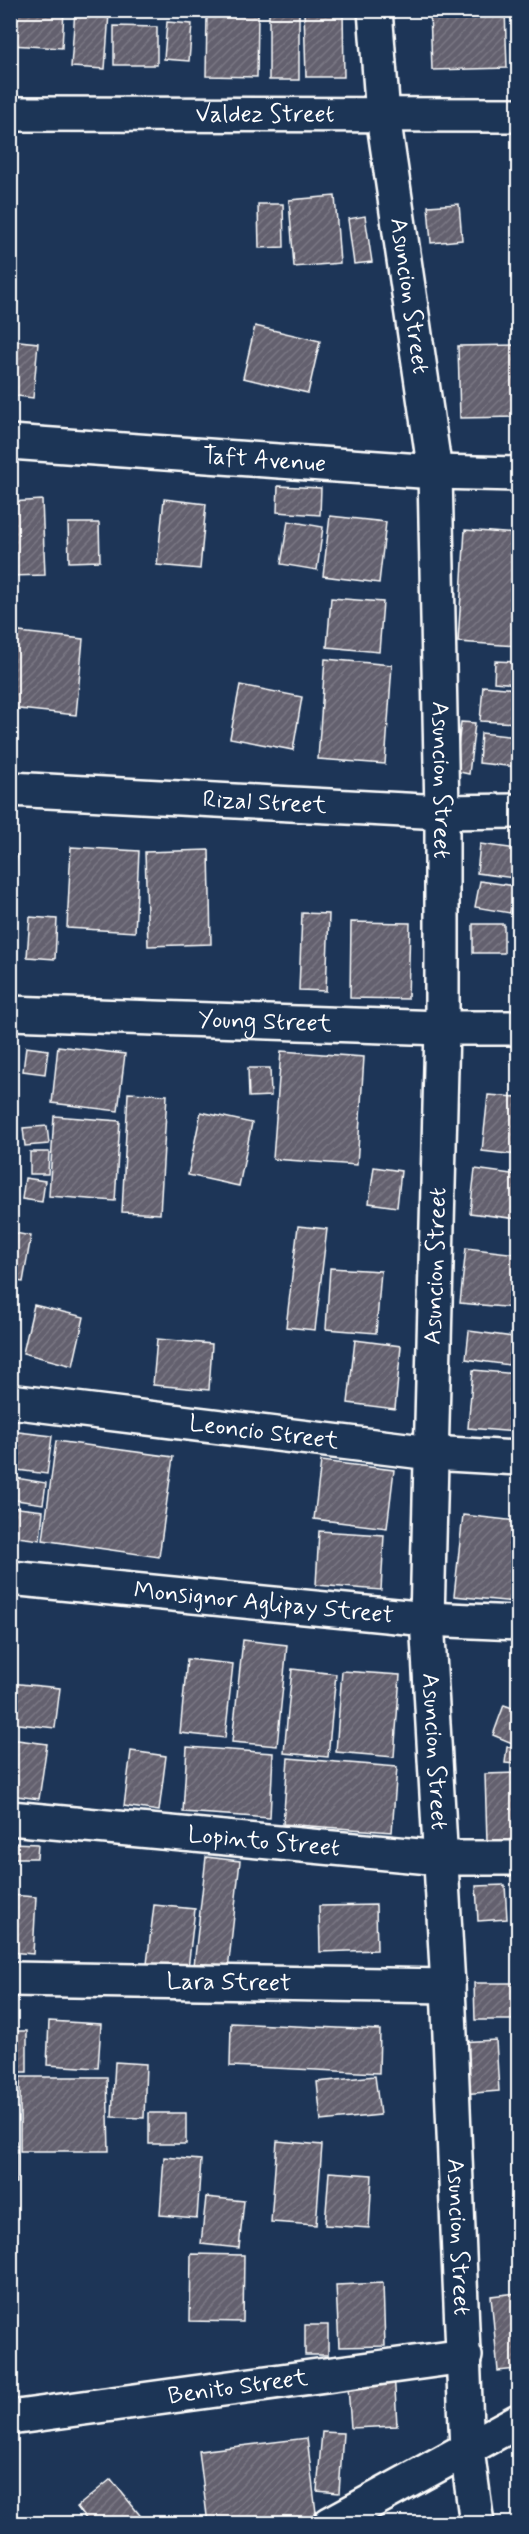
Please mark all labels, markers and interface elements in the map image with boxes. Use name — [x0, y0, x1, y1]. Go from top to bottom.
street label: Valdez Street — [195, 99, 335, 130]
street label: Asuncion Street — [383, 216, 436, 376]
street label: Taft Avenue — [202, 440, 327, 480]
street label: Asuncion Street — [424, 701, 458, 859]
street label: Rizal Street — [202, 784, 327, 821]
street label: Young Street — [198, 1004, 332, 1040]
street label: Asuncion Street — [418, 1187, 454, 1345]
street label: Leoncio Street — [188, 1408, 341, 1457]
street label: Monsignor Aglipay Street — [132, 1575, 395, 1631]
street label: Asuncion Street — [415, 1672, 455, 1831]
street label: Lopinto Street — [187, 1819, 341, 1864]
street label: Lara Street — [166, 1966, 292, 1999]
street label: Asuncion Street — [440, 2157, 477, 2316]
street label: Benito Street — [166, 2362, 310, 2412]

